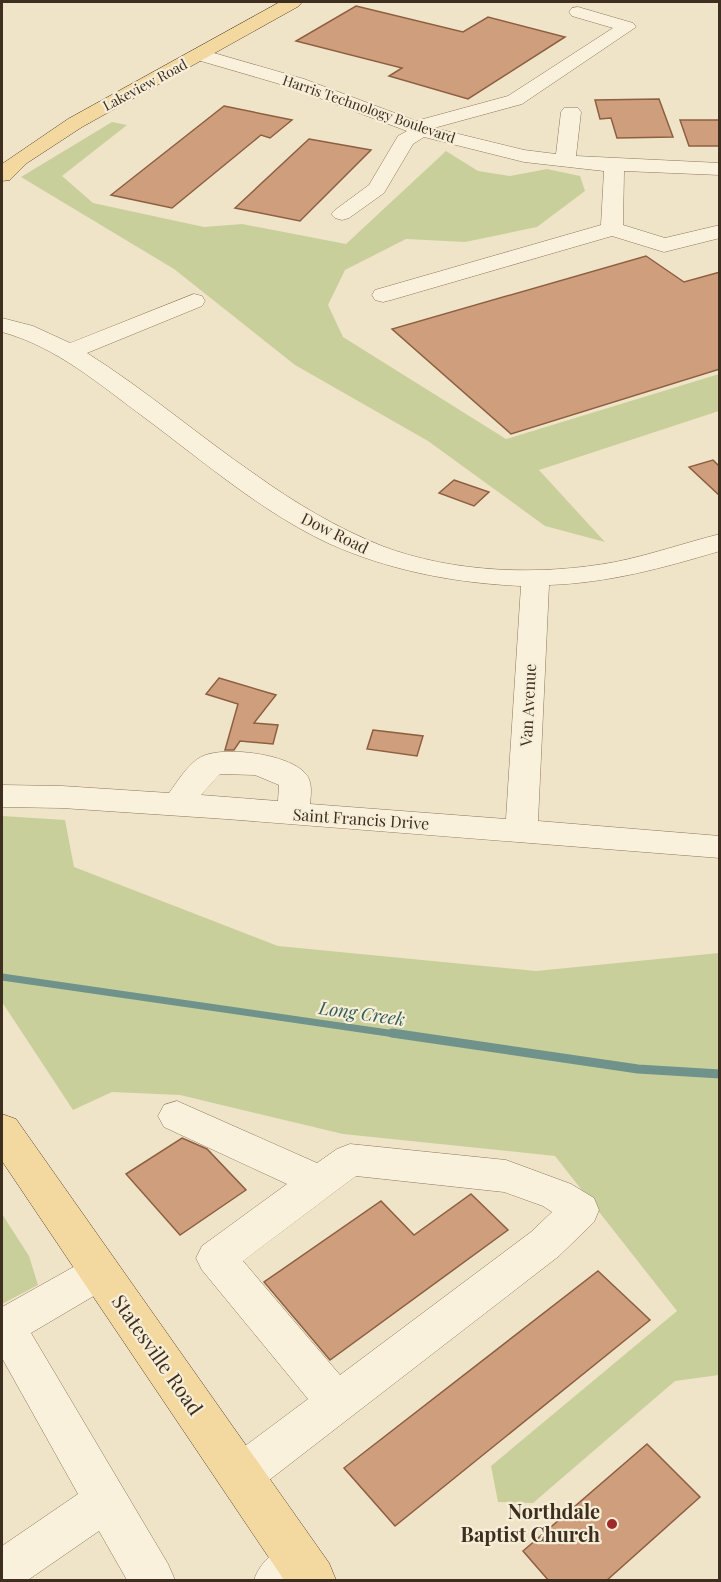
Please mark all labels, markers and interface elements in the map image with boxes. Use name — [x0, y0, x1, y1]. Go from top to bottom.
street label: Lakeview Road — [99, 54, 190, 115]
street label: Harris Technology Boulevard — [280, 70, 458, 147]
street label: Dow Road — [298, 507, 372, 558]
street label: Van Avenue — [515, 663, 540, 748]
street label: Saint Francis Drive — [292, 803, 430, 834]
water label: Long Creek — [317, 995, 407, 1031]
street label: Statesville Road — [107, 1288, 210, 1420]
place label: Northdale Baptist Church — [461, 1497, 600, 1547]
marker: Northdale Baptist Church — [605, 1517, 619, 1531]

